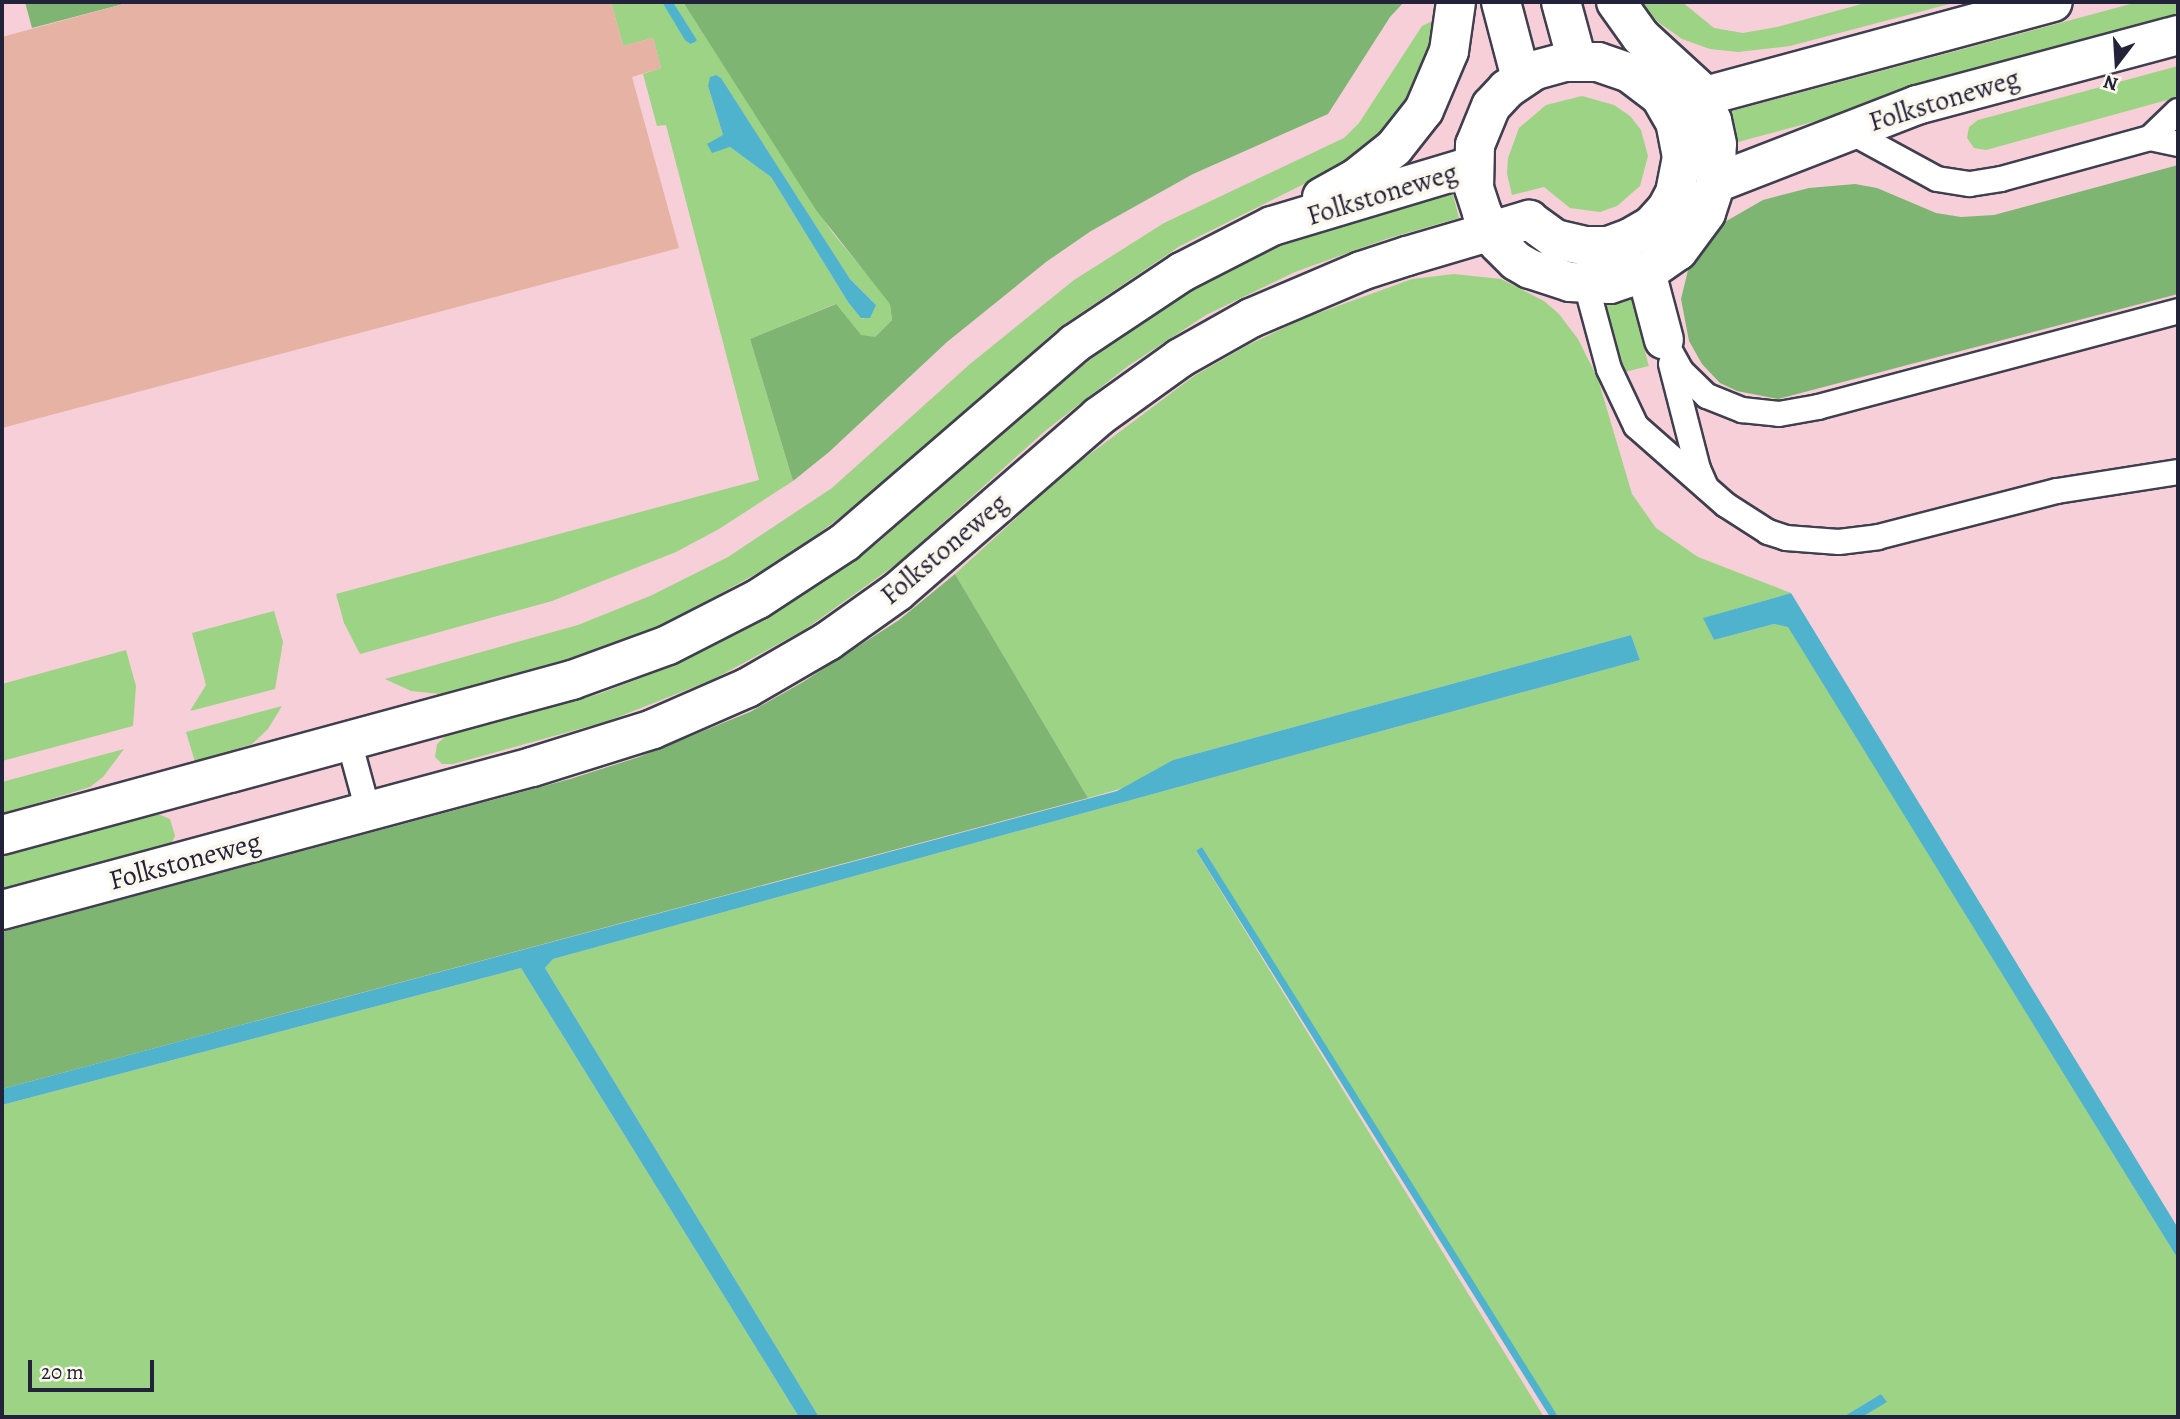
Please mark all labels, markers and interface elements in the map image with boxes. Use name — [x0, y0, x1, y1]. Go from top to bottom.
north arrow — [2082, 28, 2152, 98]
street label: Folkstoneweg — [1865, 61, 2023, 139]
text: N — [2100, 69, 2121, 98]
street label: Folkstoneweg — [1303, 155, 1461, 233]
street label: Folkstoneweg — [874, 486, 1014, 612]
street label: Folkstoneweg — [105, 825, 265, 897]
scale bar — [32, 1346, 158, 1390]
text: 20 m — [41, 1358, 84, 1386]

